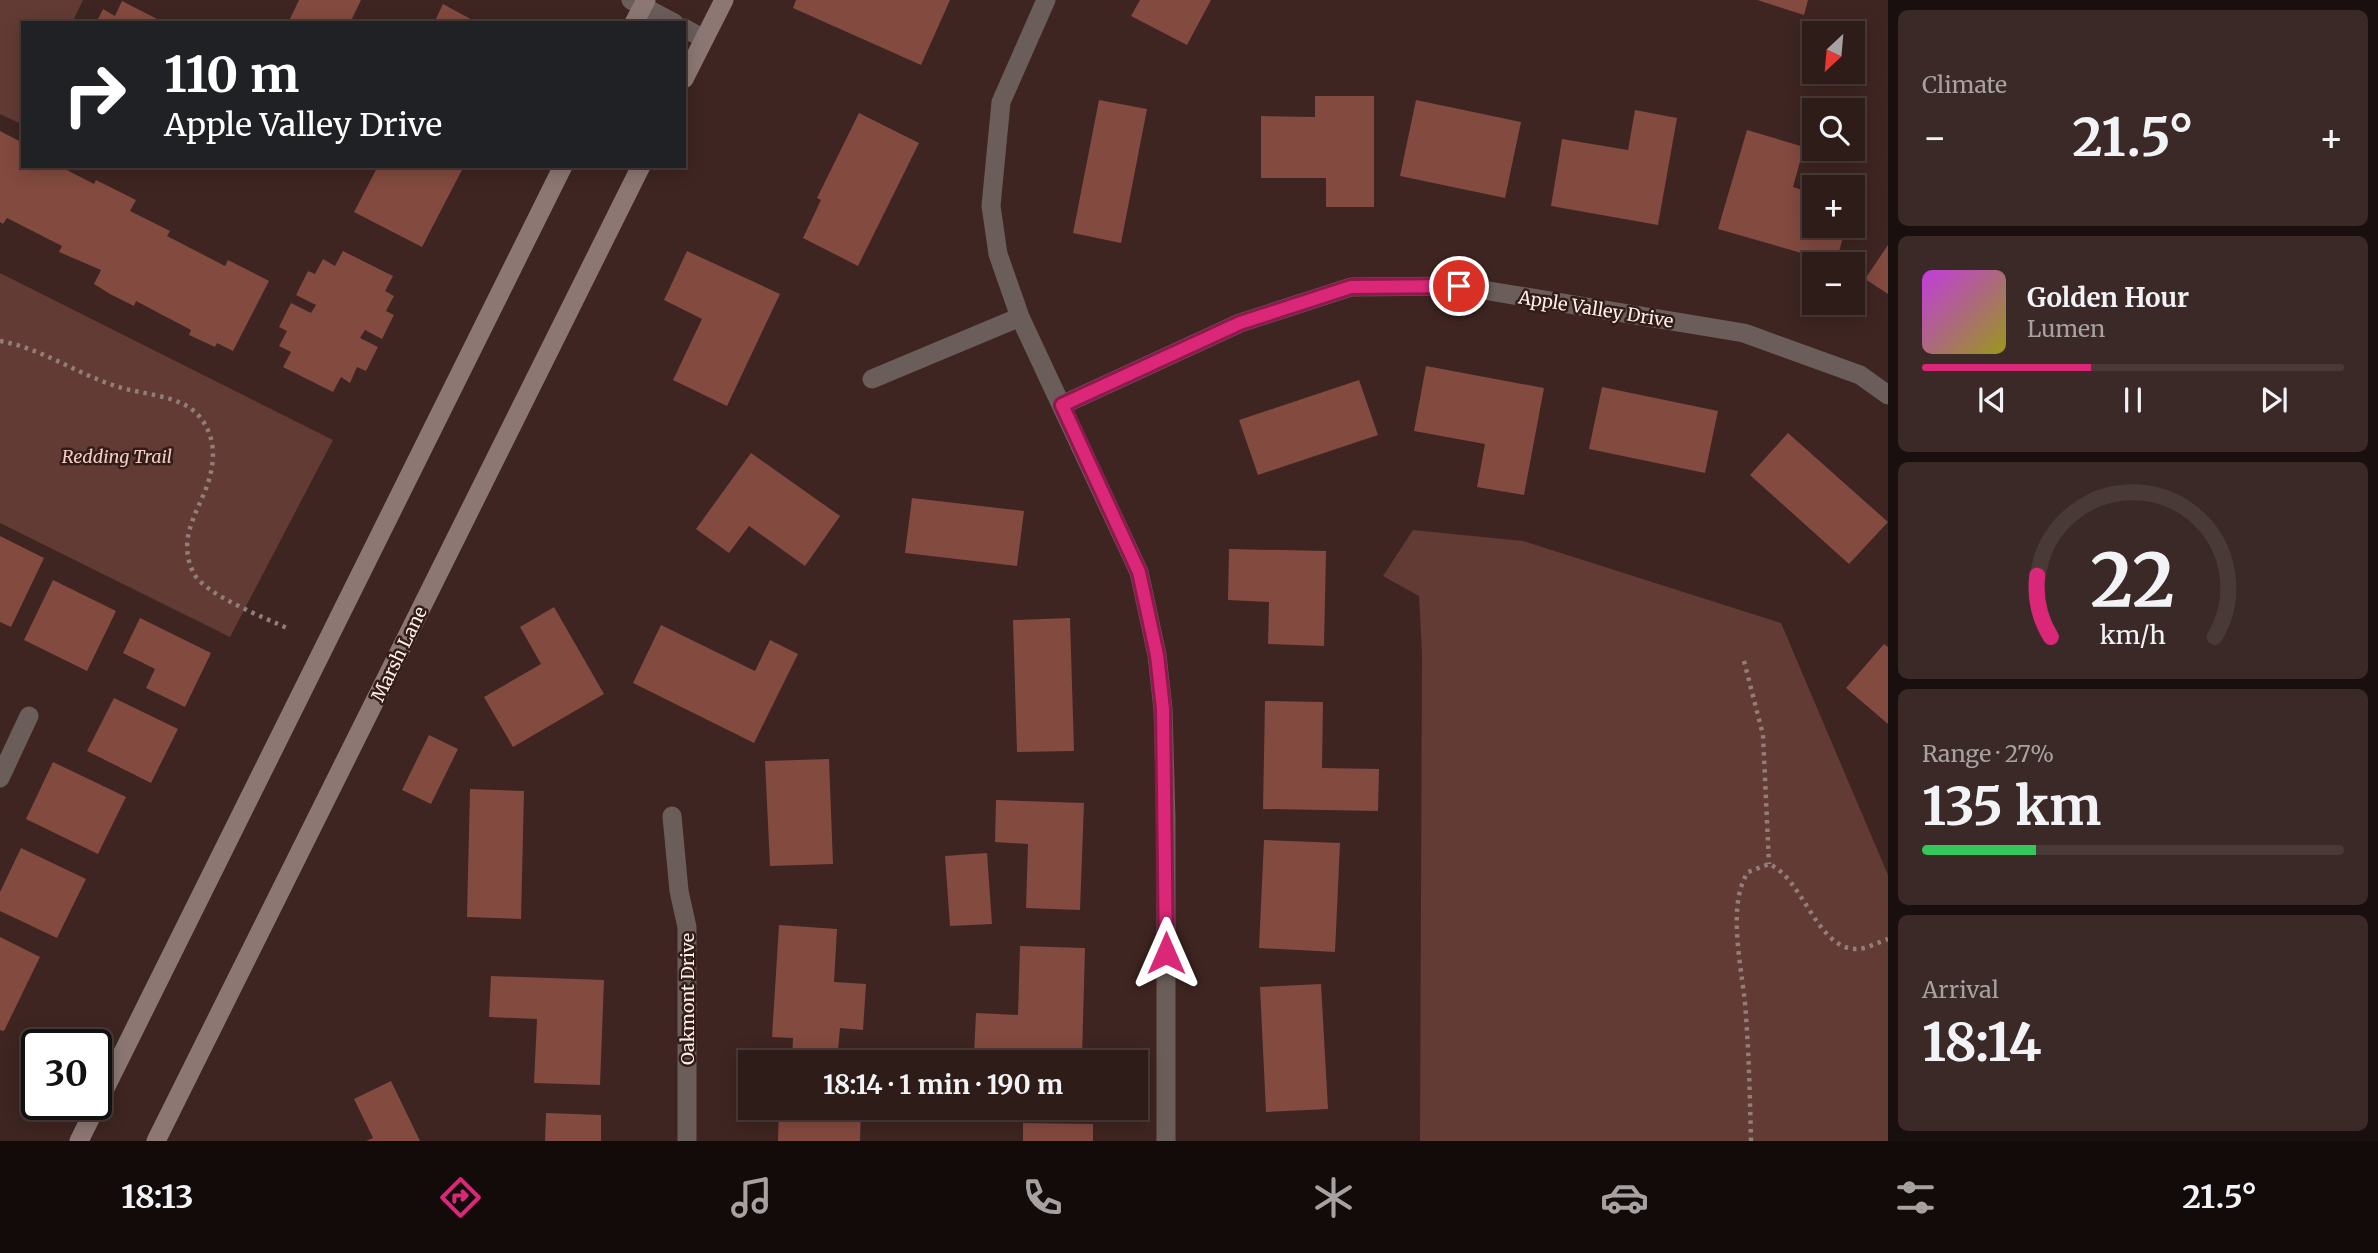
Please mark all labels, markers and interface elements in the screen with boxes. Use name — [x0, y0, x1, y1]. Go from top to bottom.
north arrow — [1802, 21, 1866, 84]
map controls — [1802, 21, 1865, 315]
text: 110 m — [164, 44, 299, 105]
icon: right — [49, 49, 140, 140]
text: Climate — [1922, 70, 2007, 99]
button: search — [1802, 98, 1865, 161]
text: Apple Valley Drive — [164, 105, 442, 145]
text: 21.5° — [2072, 105, 2194, 170]
text: − — [1922, 114, 1947, 161]
text: + — [2319, 114, 2344, 161]
button: + — [1802, 175, 1865, 238]
button: − — [1802, 252, 1865, 315]
pin — [1429, 256, 1489, 316]
icon: arrive — [1440, 267, 1478, 305]
text: Golden Hour — [2027, 281, 2189, 314]
street label: Apple Valley Drive — [1516, 285, 1675, 333]
text: Lumen — [2027, 314, 2105, 343]
icon: previous — [1973, 381, 2011, 419]
icon: pause — [2114, 381, 2152, 419]
icon: next — [2255, 381, 2293, 419]
park label: Redding Trail — [62, 445, 172, 468]
text: 22 — [2091, 535, 2175, 627]
street label: Marsh Lane — [366, 603, 432, 705]
text: km/h — [2100, 618, 2166, 650]
text: Range · 27% — [1922, 739, 2054, 768]
text: 135 km — [1922, 774, 2101, 839]
position arrow — [1129, 916, 1203, 990]
street label: Oakmont Drive — [676, 933, 699, 1065]
text: Arrival — [1922, 975, 1999, 1004]
text: 18:14 — [1922, 1010, 2041, 1075]
speed limit sign: 30 — [21, 1029, 112, 1120]
text: 18:14 · 1 min · 190 m — [823, 1068, 1063, 1101]
icon: directions — [436, 1173, 485, 1222]
icon: music — [727, 1173, 776, 1222]
icon: phone — [1018, 1173, 1067, 1222]
icon: climate — [1309, 1173, 1358, 1222]
icon: car — [1600, 1173, 1649, 1222]
icon: filters — [1891, 1173, 1940, 1222]
text: 18:13 — [121, 1177, 194, 1217]
text: 21.5° — [2182, 1177, 2257, 1217]

